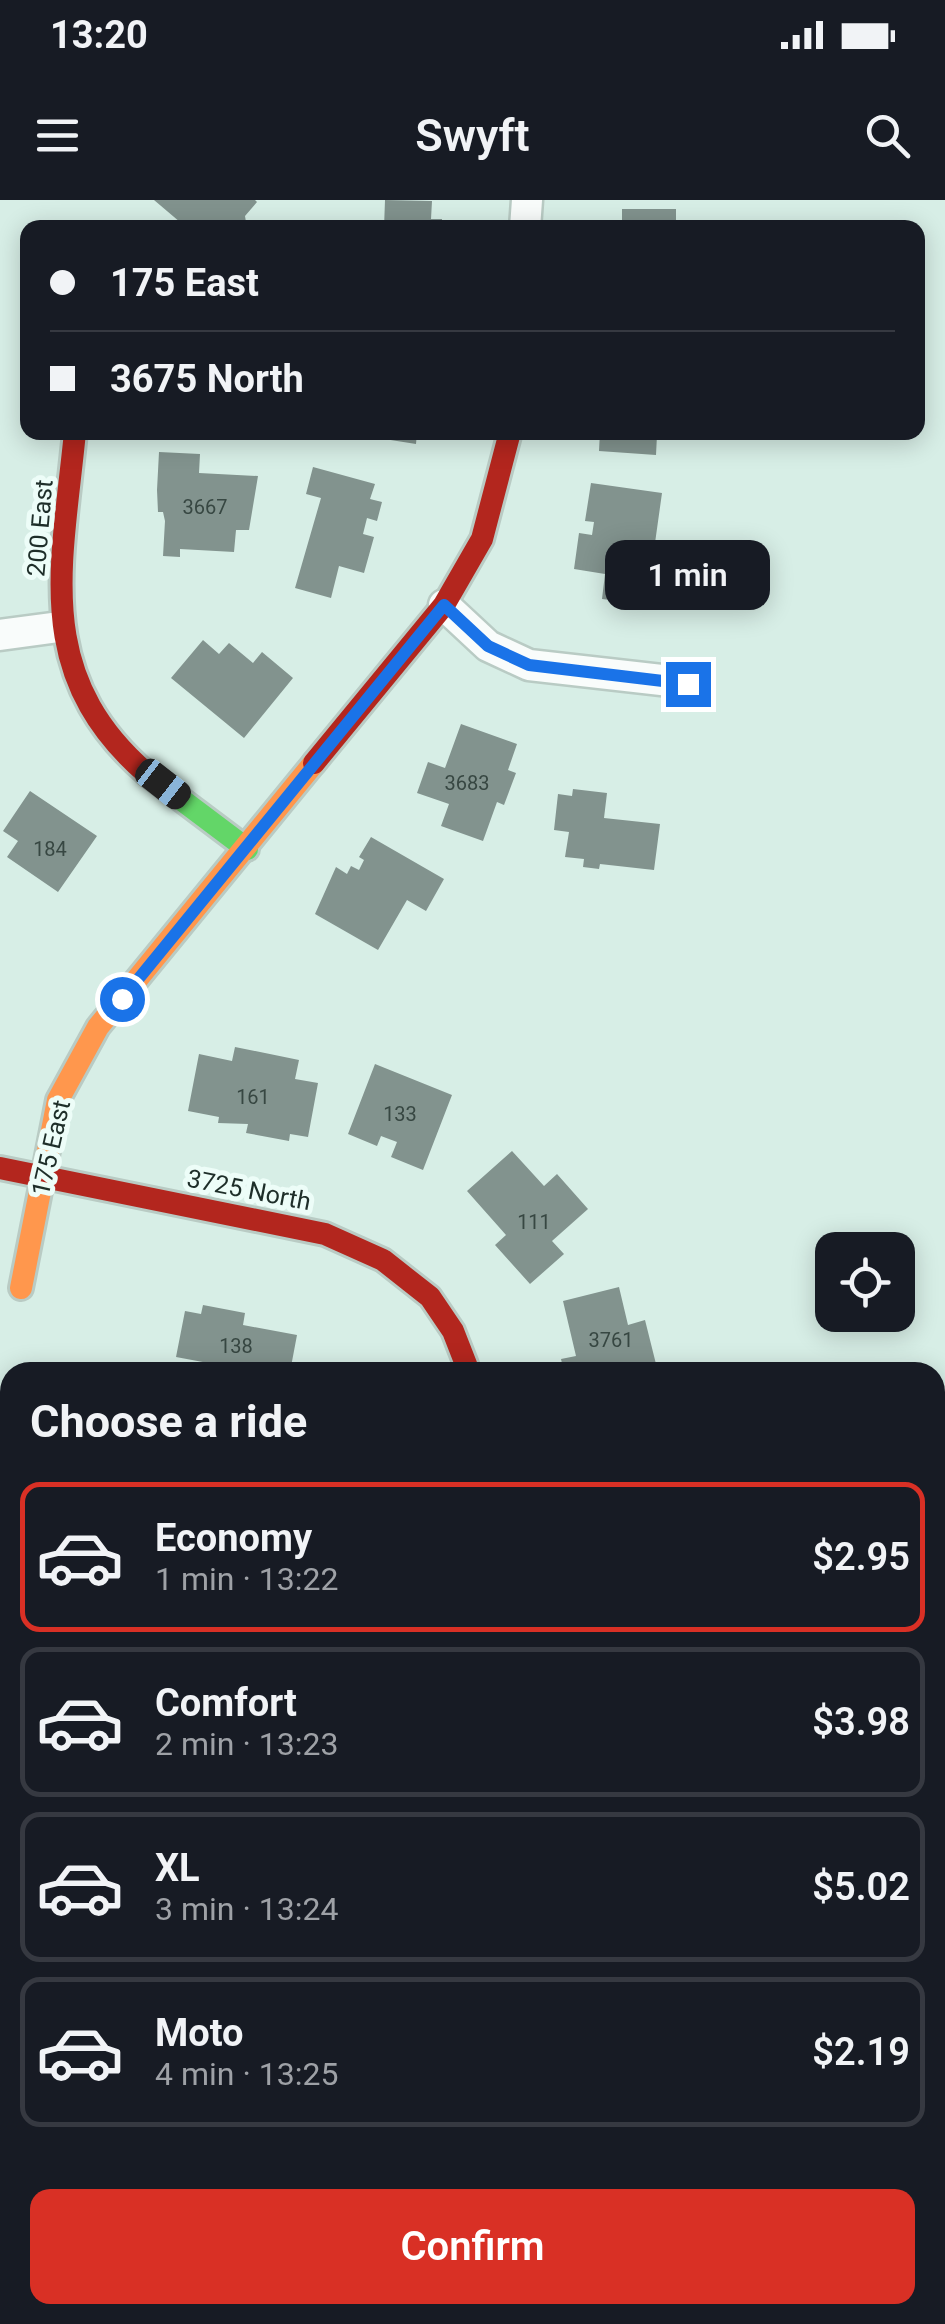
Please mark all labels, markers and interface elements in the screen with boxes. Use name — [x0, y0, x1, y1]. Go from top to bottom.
text: 13:20 — [50, 13, 148, 57]
icon: menu — [30, 108, 85, 163]
icon: search — [860, 108, 915, 163]
text: Swyft — [415, 109, 530, 162]
text: 175 East — [110, 261, 259, 305]
text: 3675 North — [110, 357, 304, 401]
street label: 200 East — [21, 478, 59, 578]
house number: 3667 — [183, 495, 227, 519]
callout: 1 min — [606, 539, 770, 609]
text: 1 min — [647, 556, 728, 594]
route end — [666, 662, 711, 707]
car — [130, 754, 196, 814]
house number: 3683 — [445, 771, 489, 795]
house number: 184 — [33, 837, 67, 861]
route start — [100, 977, 145, 1022]
house number: 161 — [236, 1085, 270, 1109]
street label: 175 East — [26, 1097, 76, 1199]
house number: 133 — [383, 1102, 417, 1126]
street label: 3725 North — [185, 1164, 313, 1216]
house number: 111 — [517, 1210, 551, 1234]
map controls — [815, 1232, 915, 1332]
button: locate — [815, 1232, 915, 1332]
house number: 3761 — [589, 1328, 633, 1352]
house number: 138 — [219, 1334, 253, 1358]
text: Choose a ride — [30, 1395, 307, 1448]
icon: car — [35, 1512, 125, 1602]
text: Economy — [155, 1516, 312, 1560]
text: $2.95 — [812, 1535, 910, 1579]
text: 1 min · 13:22 — [155, 1560, 338, 1598]
icon: car — [35, 1677, 125, 1767]
text: Comfort — [155, 1681, 297, 1725]
text: $3.98 — [812, 1700, 910, 1744]
text: 2 min · 13:23 — [155, 1725, 338, 1763]
icon: car — [35, 1842, 125, 1932]
text: XL — [155, 1846, 200, 1890]
text: $5.02 — [812, 1865, 910, 1909]
text: 3 min · 13:24 — [155, 1890, 338, 1928]
icon: car — [35, 2007, 125, 2097]
text: Moto — [155, 2011, 244, 2055]
text: $2.19 — [812, 2030, 910, 2074]
text: 4 min · 13:25 — [155, 2055, 338, 2093]
button: Confirm — [30, 2189, 915, 2304]

